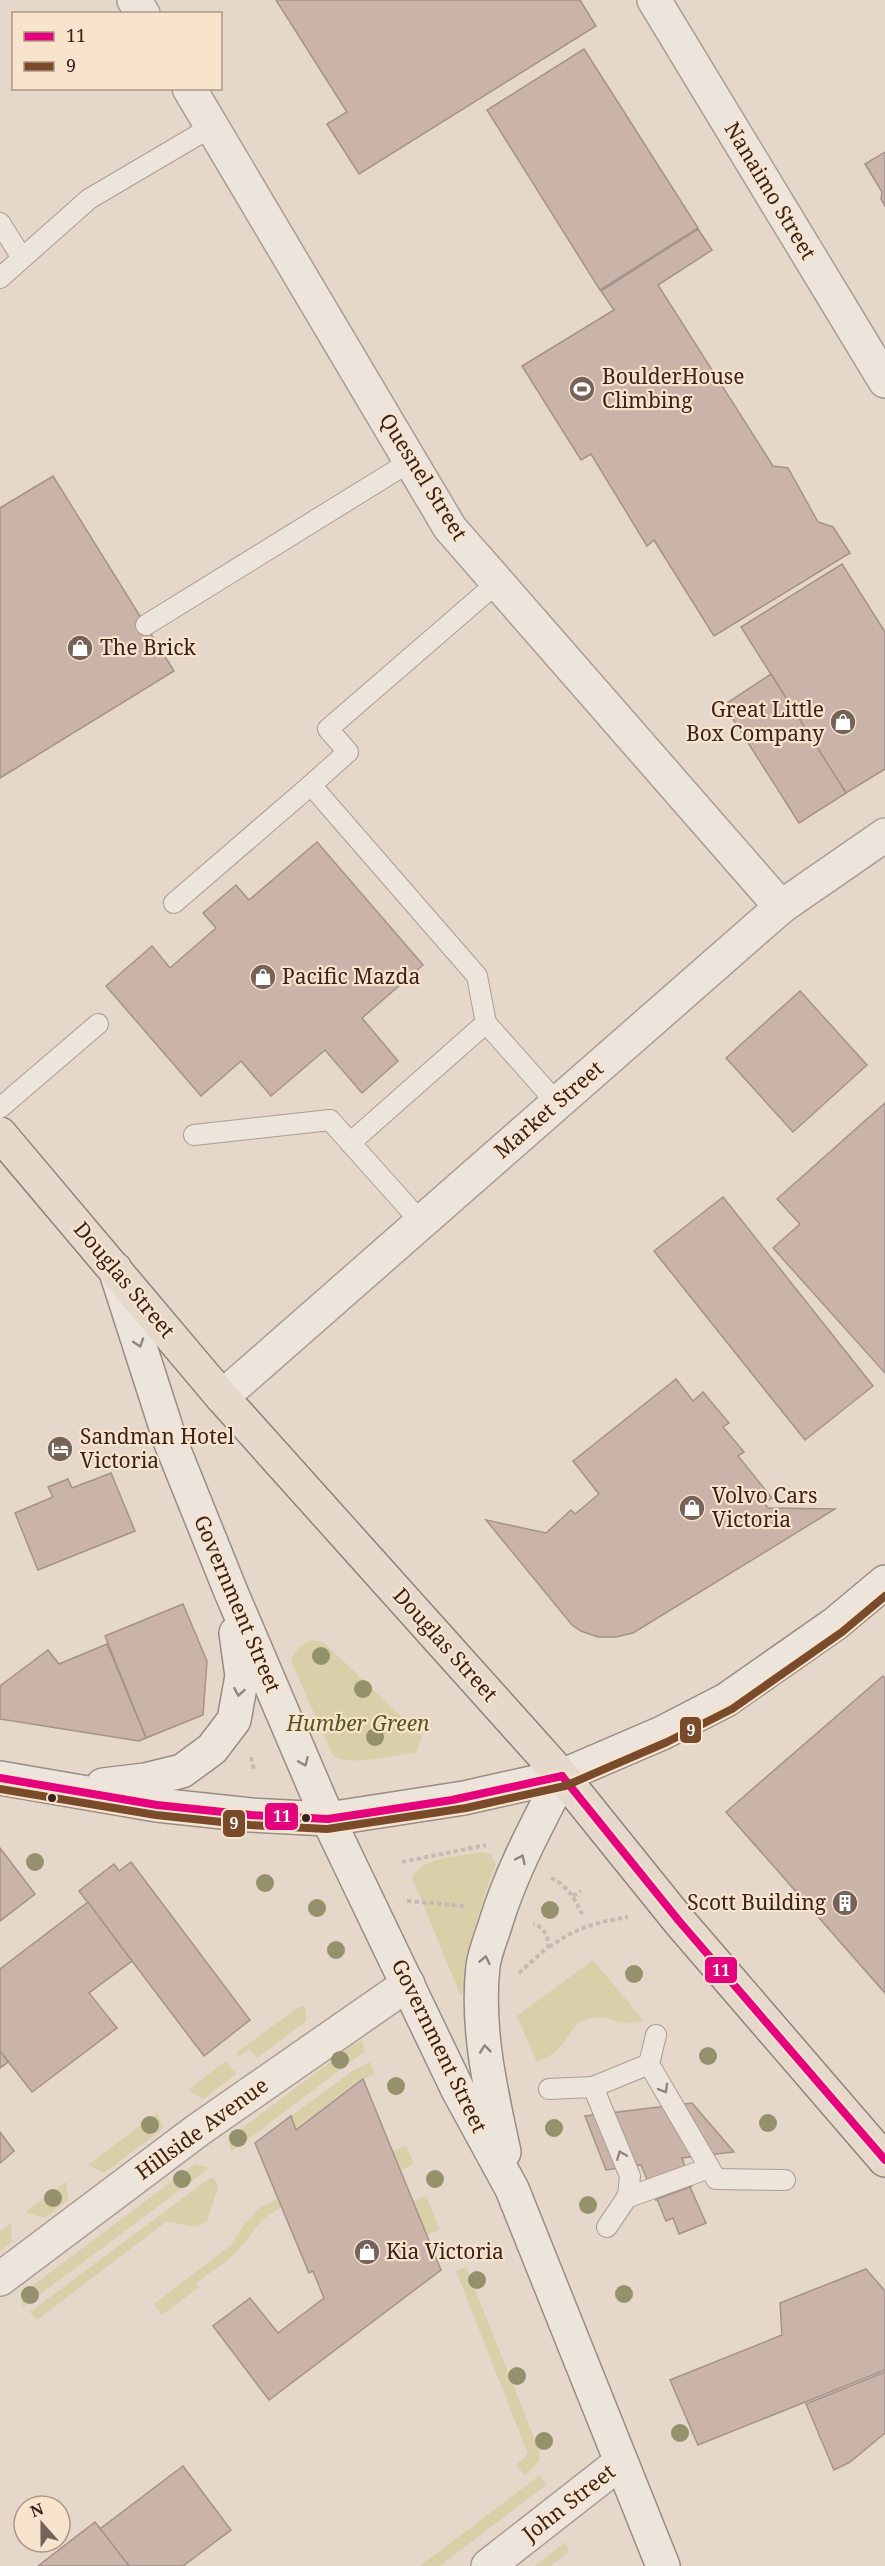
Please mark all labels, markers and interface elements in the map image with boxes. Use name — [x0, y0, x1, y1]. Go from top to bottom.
legend — [12, 12, 222, 90]
text: 11 — [66, 23, 86, 47]
text: 9 — [66, 53, 76, 77]
street label: Nanaimo Street — [719, 116, 823, 265]
place label: BoulderHouse Climbing — [602, 362, 745, 414]
sports icon: BoulderHouse Climbing — [567, 374, 597, 404]
street label: Quesnel Street — [374, 408, 474, 545]
shop icon: The Brick — [65, 633, 95, 663]
place label: The Brick — [100, 633, 197, 661]
place label: Great Little Box Company — [686, 695, 824, 747]
shop icon: Great Little Box Company — [828, 707, 858, 737]
shop icon: Pacific Mazda — [248, 962, 278, 992]
place label: Pacific Mazda — [282, 962, 420, 990]
street label: Market Street — [488, 1054, 609, 1164]
street label: Douglas Street — [68, 1215, 182, 1343]
one-way arrow — [131, 1337, 144, 1348]
place label: Sandman Hotel Victoria — [80, 1422, 235, 1474]
hotel icon: Sandman Hotel Victoria — [45, 1434, 75, 1464]
place label: Volvo Cars Victoria — [712, 1481, 817, 1533]
shop icon: Volvo Cars Victoria — [677, 1493, 707, 1523]
street label: Government Street — [188, 1511, 288, 1697]
street label: Douglas Street — [387, 1582, 504, 1707]
one-way arrow — [234, 1687, 246, 1696]
park label: Humber Green — [285, 1709, 430, 1737]
line badge: 9 — [679, 1716, 702, 1744]
text: 9 — [686, 1719, 696, 1741]
one-way arrow — [297, 1755, 309, 1766]
unlabelled marker — [46, 1792, 58, 1804]
line badge: 11 — [264, 1802, 299, 1831]
text: 11 — [273, 1805, 291, 1827]
line badge: 9 — [222, 1809, 246, 1838]
text: 9 — [229, 1812, 239, 1834]
unlabelled marker — [300, 1812, 312, 1824]
one-way arrow — [513, 1854, 525, 1865]
place label: Scott Building — [687, 1888, 827, 1916]
building icon: Scott Building — [830, 1888, 860, 1918]
street label: Government Street — [386, 1954, 494, 2137]
one-way arrow — [478, 1955, 491, 1965]
line badge: 11 — [704, 1956, 738, 1984]
text: 11 — [712, 1959, 730, 1981]
one-way arrow — [480, 2044, 492, 2053]
street label: Hillside Avenue — [130, 2071, 273, 2186]
one-way arrow — [657, 2083, 668, 2093]
one-way arrow — [616, 2151, 628, 2162]
shop icon: Kia Victoria — [352, 2237, 382, 2267]
place label: Kia Victoria — [386, 2237, 504, 2265]
street label: John Street — [515, 2457, 621, 2548]
north arrow — [12, 2494, 72, 2554]
text: N — [27, 2497, 47, 2523]

